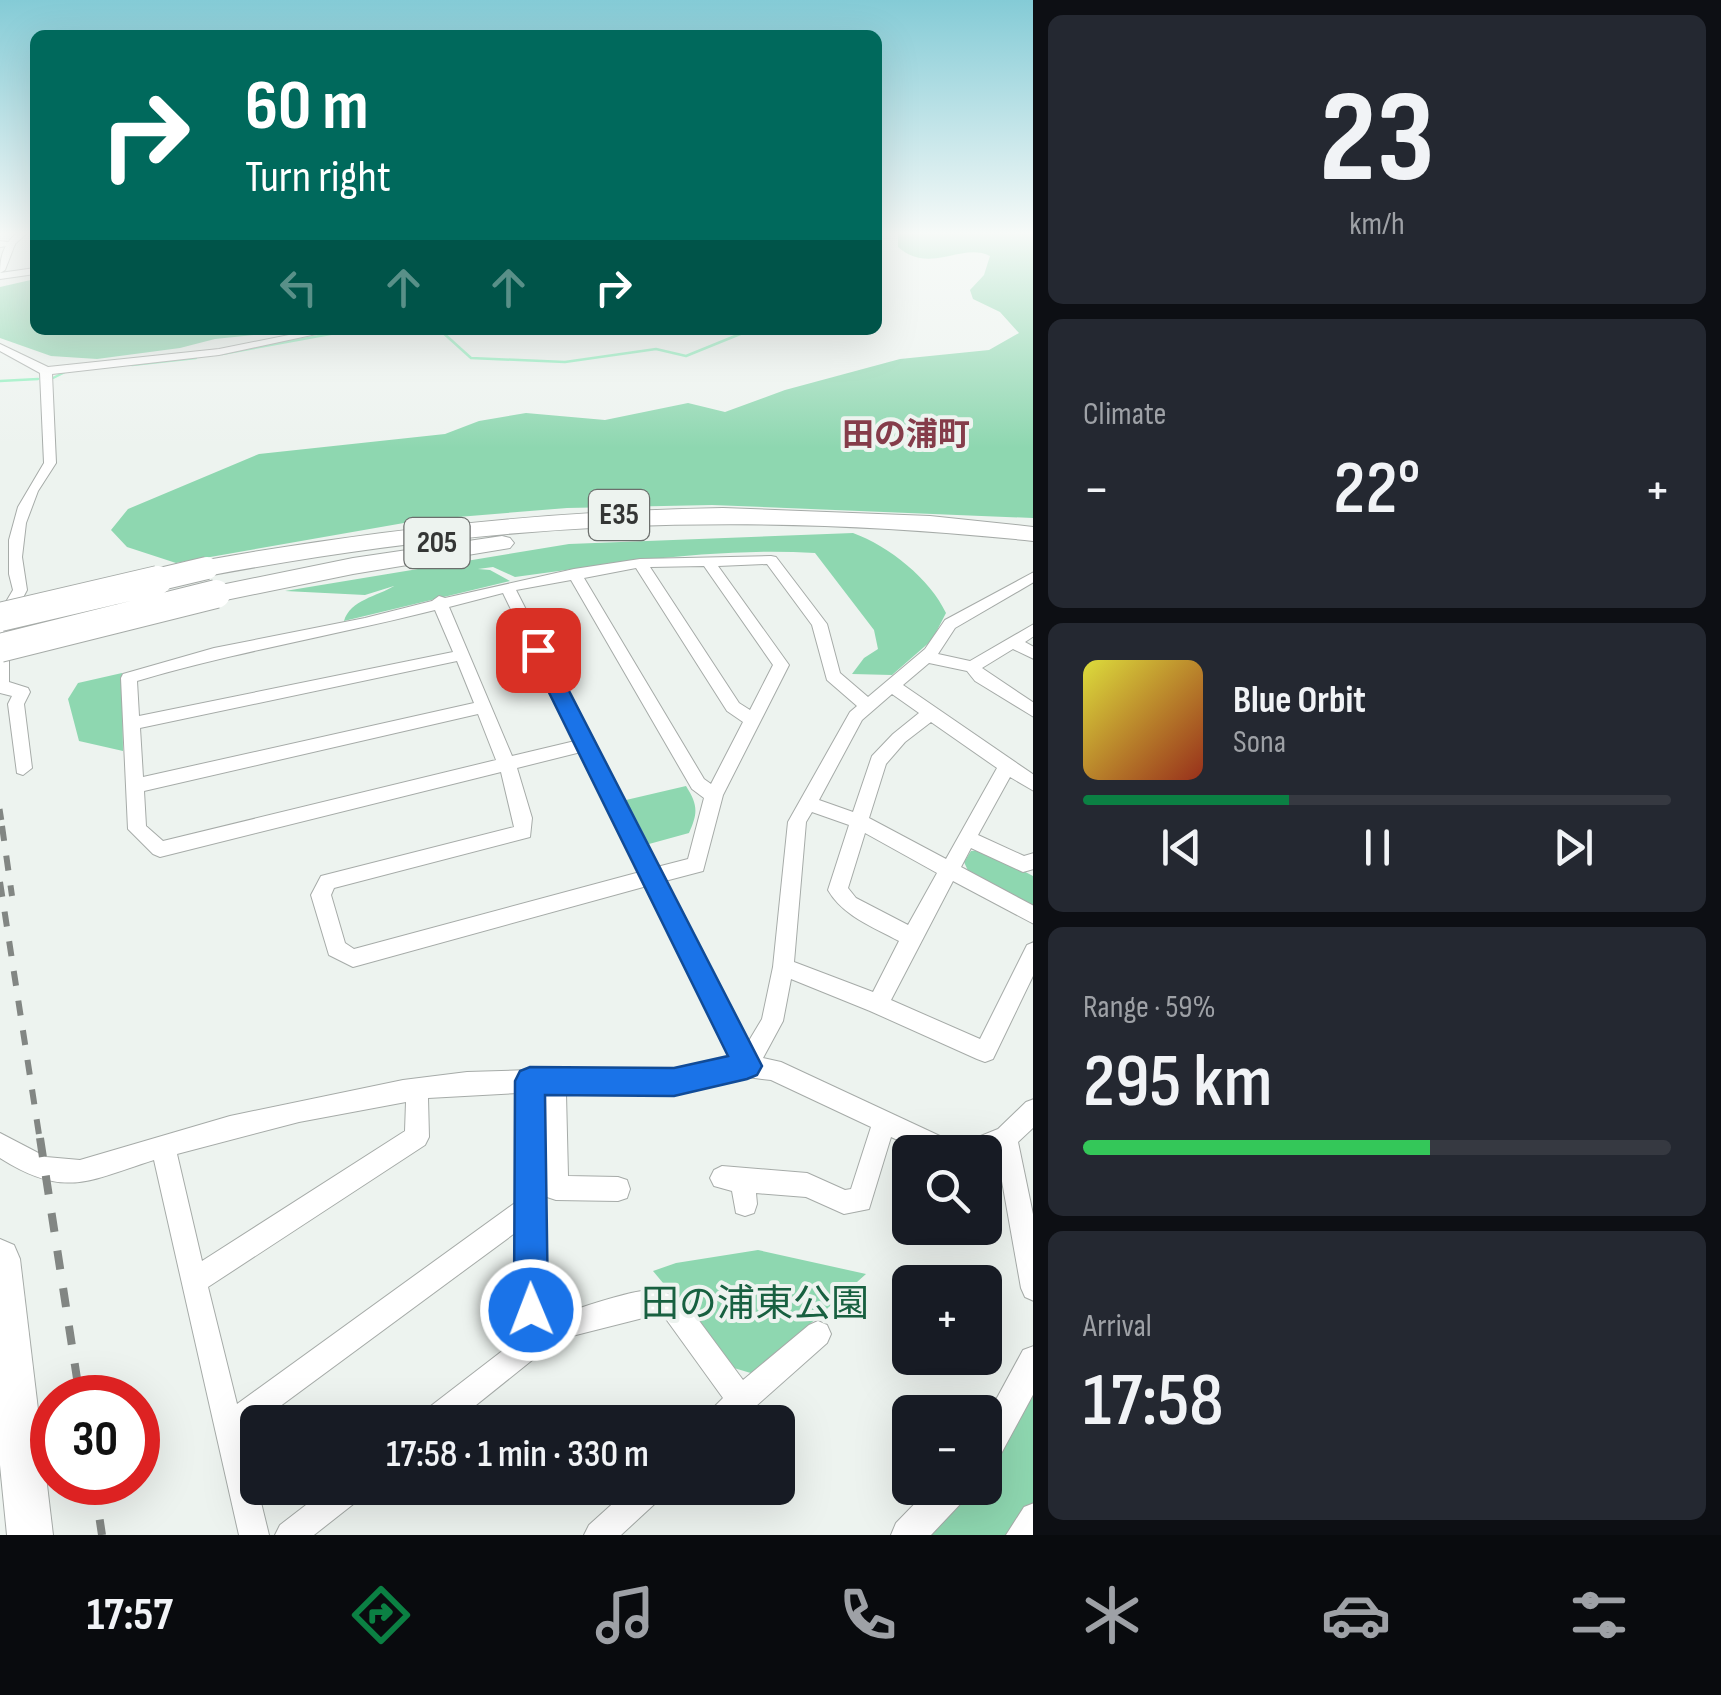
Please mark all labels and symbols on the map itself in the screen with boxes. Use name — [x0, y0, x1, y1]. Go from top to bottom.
district label: 田の浦町 — [842, 416, 970, 455]
road number: E35 — [589, 490, 649, 540]
road number: 205 — [404, 518, 470, 568]
pin — [496, 608, 581, 693]
position arrow — [479, 1258, 583, 1362]
park label: 田の浦東公園 — [641, 1282, 869, 1327]
speed limit sign: 30 — [30, 1375, 160, 1505]

